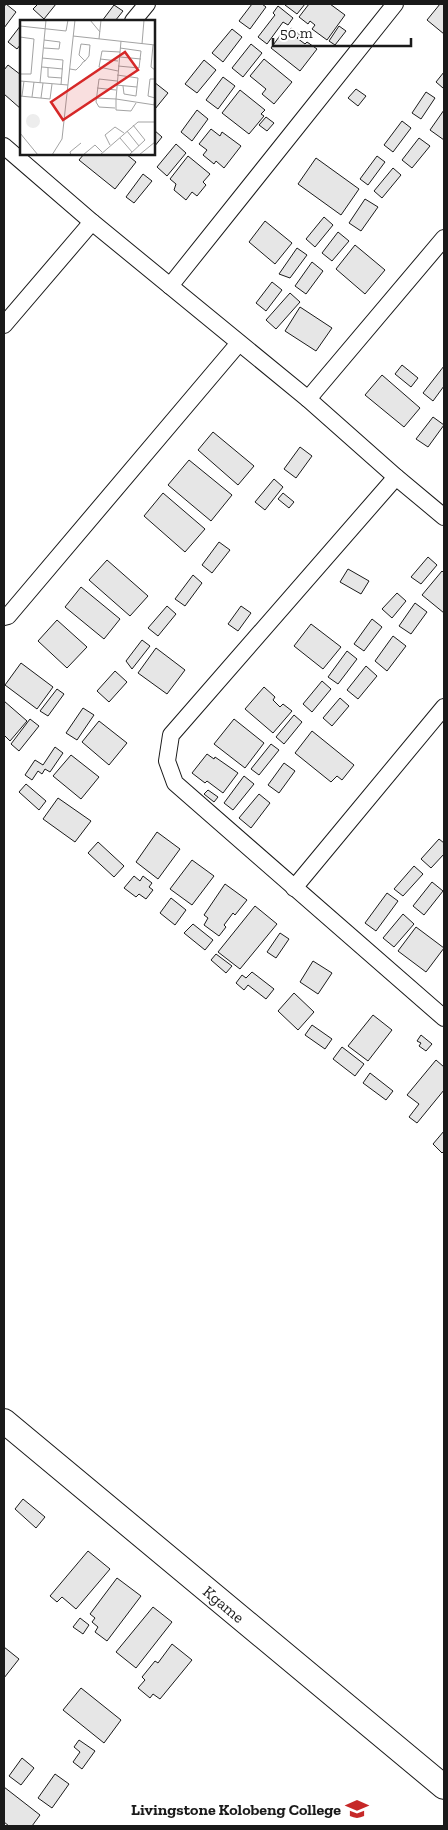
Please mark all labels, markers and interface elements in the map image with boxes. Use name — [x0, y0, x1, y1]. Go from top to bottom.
scale bar — [273, 15, 410, 47]
inset map — [20, 20, 155, 155]
text: 50 m — [280, 24, 313, 42]
street label: Kgame — [199, 1582, 248, 1627]
school or university icon: Livingstone Kolobeng College — [344, 1796, 370, 1822]
place label: Livingstone Kolobeng College — [131, 1800, 341, 1819]

